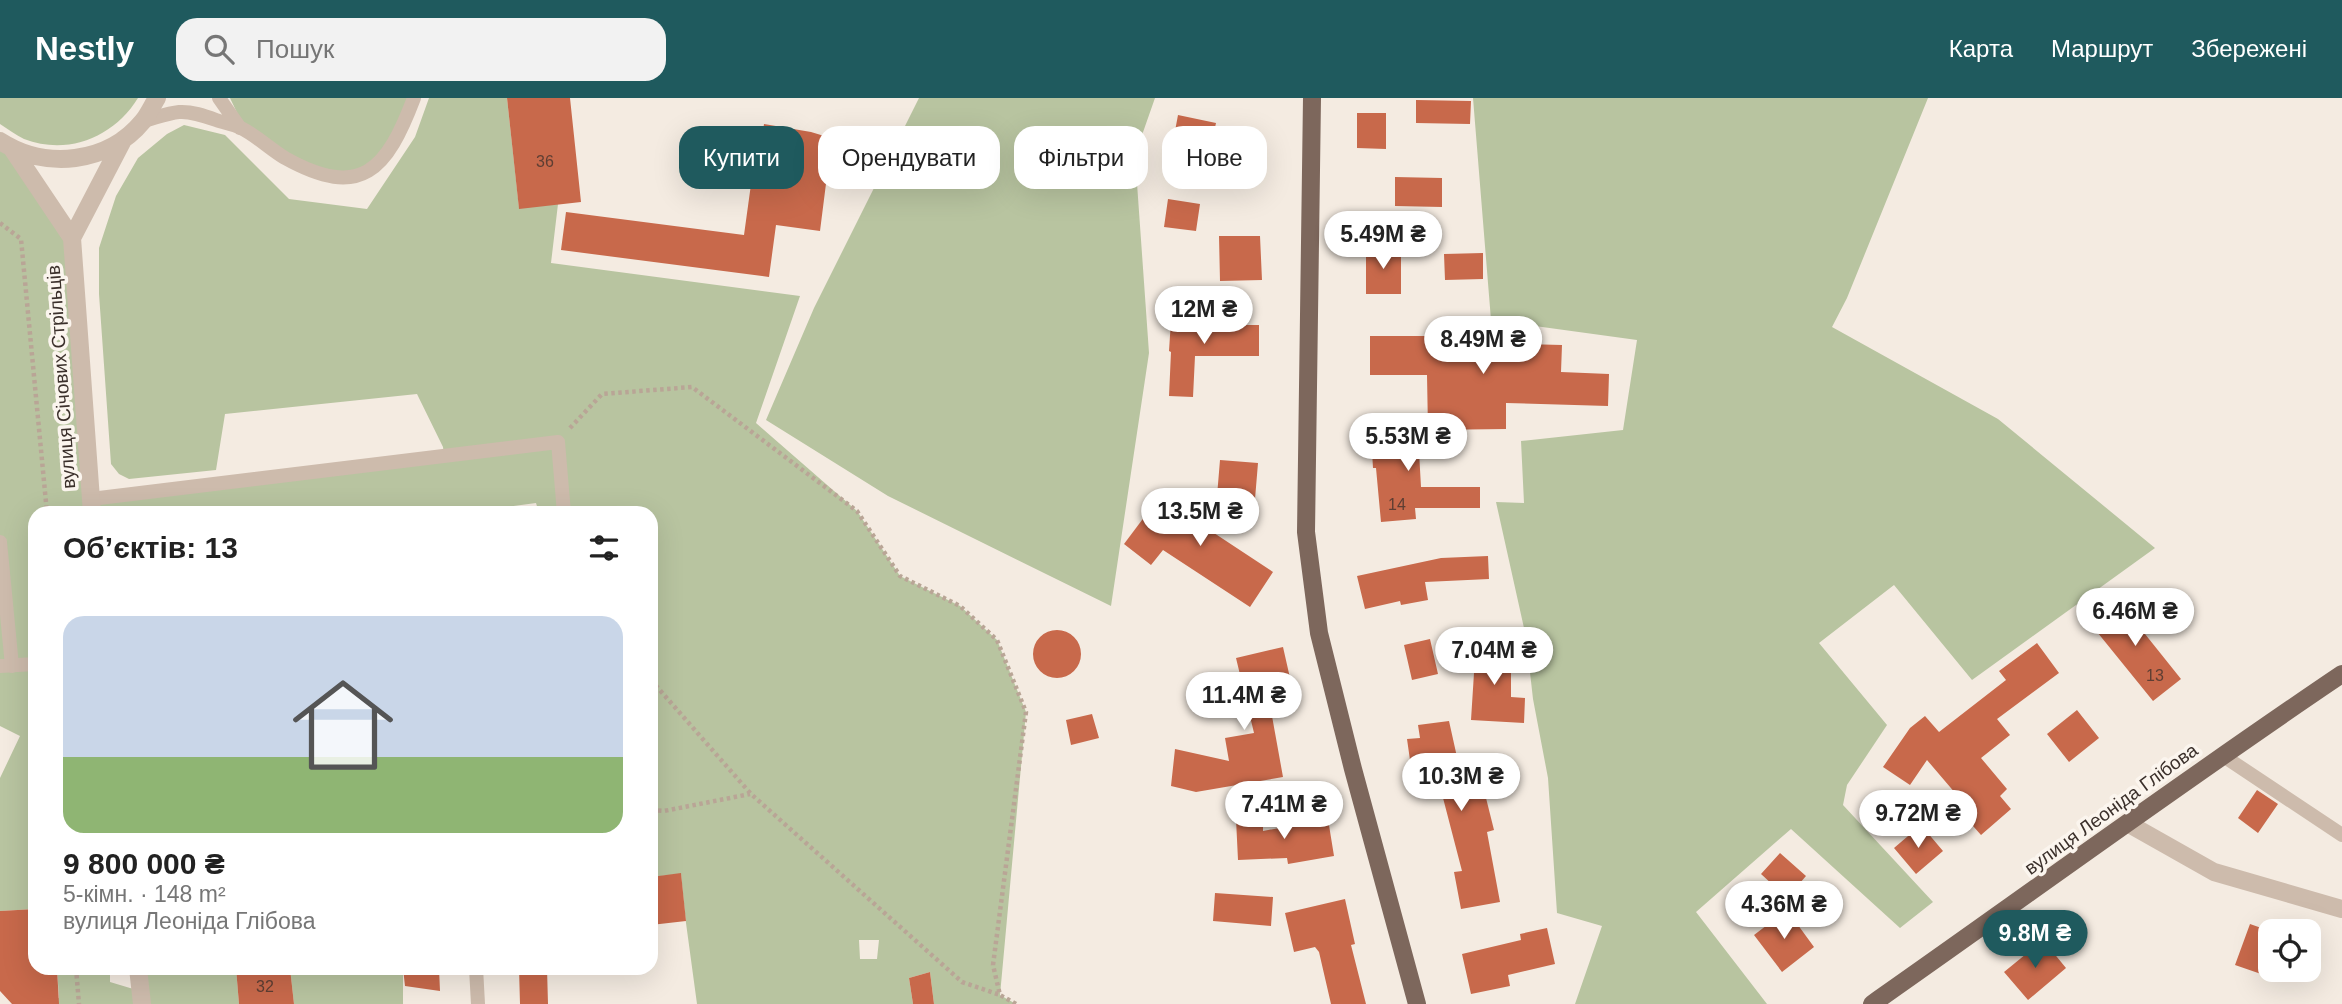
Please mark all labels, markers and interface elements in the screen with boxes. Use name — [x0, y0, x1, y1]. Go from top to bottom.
search box — [176, 18, 666, 81]
text: Nestly — [35, 30, 134, 67]
icon: search — [200, 30, 238, 68]
text: Пошук — [256, 34, 334, 64]
text: Карта — [1949, 35, 2013, 62]
text: Маршрут — [2051, 35, 2153, 62]
text: Збережені — [2191, 35, 2307, 62]
chip: Купити — [679, 126, 804, 189]
chip: Орендувати — [818, 126, 1000, 189]
chip: Фільтри — [1014, 126, 1148, 189]
chip: Нове — [1162, 126, 1267, 189]
house number: 36 — [536, 153, 554, 170]
pin: 5.49M ₴ — [1318, 212, 1448, 271]
text: 5.49M ₴ — [1340, 221, 1426, 247]
street label: вулиця Січових Стрільців — [43, 264, 79, 490]
pin: 12M ₴ — [1155, 286, 1253, 346]
text: 12M ₴ — [1171, 296, 1237, 322]
pin: 8.49M ₴ — [1418, 316, 1548, 376]
text: 8.49M ₴ — [1440, 326, 1526, 352]
pin: 5.53M ₴ — [1343, 414, 1473, 473]
text: 5.53M ₴ — [1365, 423, 1451, 449]
pin: 13.5M ₴ — [1135, 489, 1265, 548]
house number: 14 — [1388, 496, 1406, 513]
text: 13.5M ₴ — [1157, 498, 1243, 524]
icon: filters — [585, 529, 623, 567]
text: Об’єктів: 13 — [63, 531, 238, 564]
pin: 6.46M ₴ — [2070, 588, 2200, 648]
text: 6.46M ₴ — [2092, 598, 2178, 624]
pin: 7.04M ₴ — [1429, 628, 1559, 687]
text: 7.04M ₴ — [1451, 637, 1537, 663]
icon: home — [280, 662, 406, 788]
house number: 13 — [2146, 667, 2164, 684]
pin: 11.4M ₴ — [1179, 672, 1309, 732]
text: 11.4M ₴ — [1202, 682, 1286, 708]
street label: вулиця Леоніда Глібова — [2020, 739, 2202, 879]
pin: 10.3M ₴ — [1396, 754, 1526, 813]
text: 10.3M ₴ — [1418, 763, 1504, 789]
pin: 7.41M ₴ — [1219, 782, 1349, 841]
pin: 9.72M ₴ — [1853, 790, 1983, 850]
text: 7.41M ₴ — [1241, 791, 1327, 817]
text: 9.72M ₴ — [1875, 800, 1961, 826]
text: 9 800 000 ₴ — [63, 847, 225, 880]
text: 5-кімн. · 148 m² — [63, 881, 226, 907]
pin: 4.36M ₴ — [1719, 882, 1849, 941]
text: 4.36M ₴ — [1741, 891, 1827, 917]
text: вулиця Леоніда Глібова — [63, 908, 316, 934]
pin: 9.8M ₴ — [1978, 910, 2092, 970]
map controls — [2258, 919, 2321, 982]
button: locate — [2258, 919, 2321, 982]
text: 9.8M ₴ — [1999, 920, 2071, 946]
house number: 32 — [256, 978, 274, 995]

